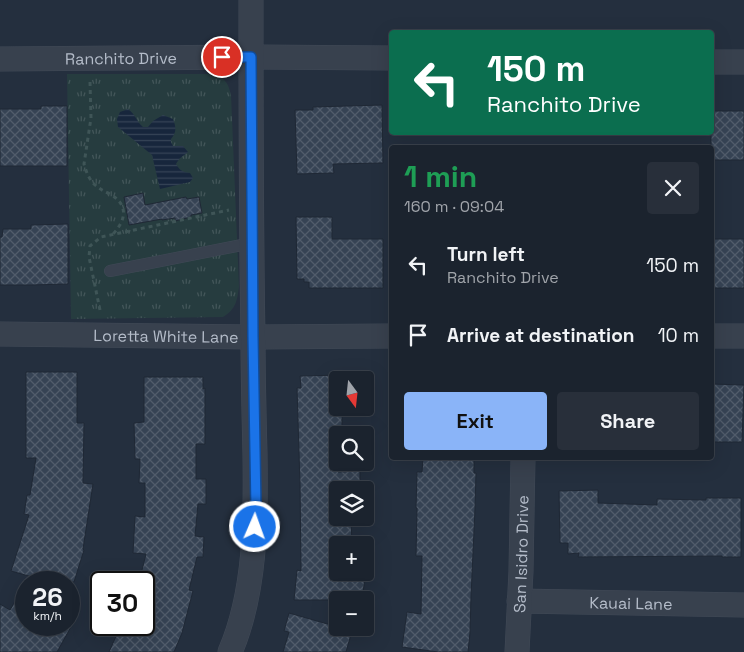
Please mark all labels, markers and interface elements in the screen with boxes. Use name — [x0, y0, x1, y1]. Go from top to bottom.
pin — [201, 36, 243, 78]
icon: arrive — [208, 43, 236, 71]
street label: Ranchito Drive — [65, 47, 177, 69]
text: 150 m — [487, 47, 585, 91]
icon: left — [404, 50, 469, 115]
text: Ranchito Drive — [487, 90, 641, 118]
text: 1 min — [404, 157, 477, 196]
button: close — [647, 162, 699, 214]
text: 160 m · 09:04 — [404, 196, 504, 217]
text: Turn left — [447, 242, 525, 267]
icon: left — [404, 251, 432, 279]
text: 150 m — [646, 253, 699, 278]
text: Ranchito Drive — [447, 267, 559, 288]
icon: arrive — [404, 321, 432, 349]
text: Arrive at destination — [447, 323, 635, 348]
text: 10 m — [658, 323, 699, 348]
street label: Loretta White Lane — [93, 325, 239, 347]
north arrow — [329, 371, 374, 416]
map controls — [329, 371, 374, 636]
button: Exit — [404, 392, 547, 450]
button: Share — [557, 392, 699, 450]
button: search — [329, 426, 374, 471]
button: layers — [329, 481, 374, 526]
street label: San Isidro Drive — [508, 495, 533, 613]
position arrow — [228, 500, 280, 552]
button: + — [329, 536, 374, 581]
speed limit sign: 30 — [90, 571, 155, 636]
text: 26 — [32, 581, 63, 613]
button: − — [329, 591, 374, 636]
street label: Kauai Lane — [589, 592, 673, 614]
text: km/h — [33, 608, 62, 624]

